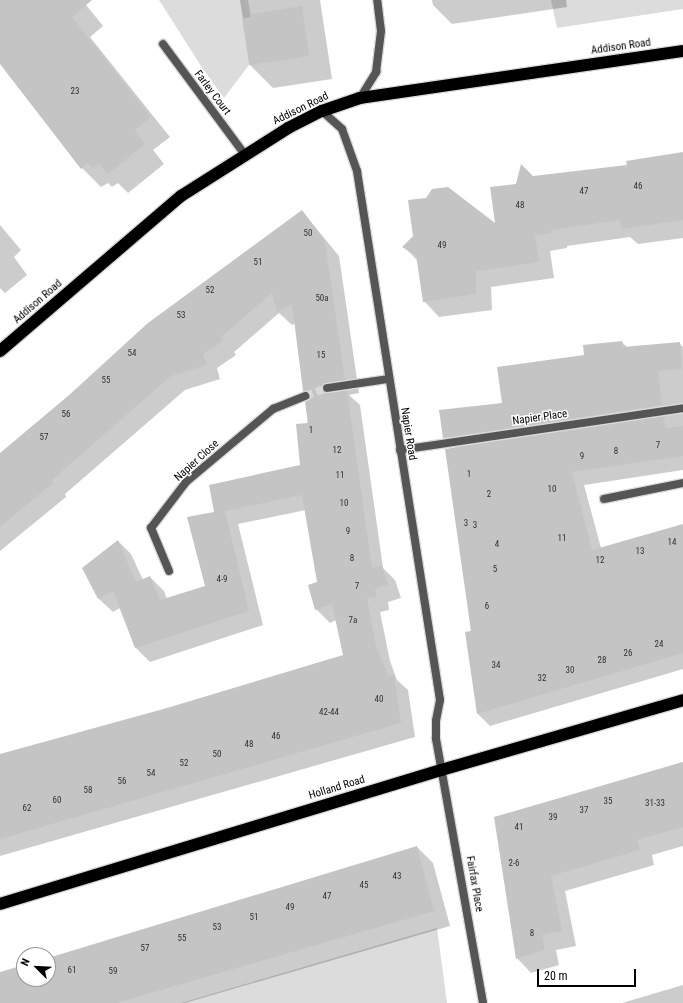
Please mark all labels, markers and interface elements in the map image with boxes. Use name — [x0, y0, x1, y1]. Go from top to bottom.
street label: Addison Road — [590, 36, 652, 58]
street label: Farley Court — [191, 68, 233, 118]
house number: 23 — [71, 86, 79, 96]
street label: Addison Road — [271, 90, 331, 128]
house number: 46 — [634, 181, 642, 191]
house number: 47 — [580, 186, 588, 196]
house number: 48 — [516, 200, 524, 210]
house number: 50 — [304, 228, 312, 238]
house number: 49 — [438, 240, 446, 250]
house number: 51 — [254, 257, 262, 267]
street label: Addison Road — [11, 277, 65, 327]
house number: 52 — [206, 285, 214, 295]
house number: 50a — [315, 293, 329, 303]
house number: 53 — [177, 310, 185, 320]
house number: 54 — [128, 348, 136, 358]
house number: 15 — [317, 350, 325, 360]
house number: 55 — [102, 375, 110, 385]
street label: Napier Road — [397, 407, 419, 461]
street label: Napier Place — [512, 408, 568, 428]
house number: 56 — [62, 409, 70, 419]
house number: 1 — [309, 425, 313, 435]
house number: 57 — [40, 432, 48, 442]
street label: Napier Close — [172, 438, 222, 484]
house number: 7 — [656, 440, 660, 450]
house number: 12 — [333, 445, 341, 455]
house number: 8 — [614, 446, 618, 456]
house number: 9 — [580, 451, 584, 461]
house number: 1 — [467, 469, 471, 479]
house number: 11 — [336, 470, 344, 480]
house number: 10 — [548, 484, 556, 494]
house number: 2 — [487, 489, 491, 499]
house number: 10 — [340, 498, 348, 508]
house number: 3 — [464, 518, 468, 528]
house number: 3 — [473, 520, 477, 530]
house number: 9 — [346, 526, 350, 536]
house number: 11 — [558, 533, 566, 543]
house number: 14 — [668, 537, 676, 547]
house number: 4 — [495, 539, 499, 549]
house number: 13 — [636, 546, 644, 556]
house number: 8 — [350, 553, 354, 563]
house number: 12 — [596, 555, 604, 565]
house number: 5 — [493, 564, 497, 574]
house number: 4-9 — [216, 574, 228, 584]
house number: 7 — [355, 581, 359, 591]
house number: 6 — [485, 601, 489, 611]
house number: 7a — [349, 615, 357, 625]
house number: 24 — [655, 639, 663, 649]
house number: 26 — [624, 648, 632, 658]
house number: 28 — [598, 655, 606, 665]
house number: 34 — [492, 660, 500, 670]
house number: 30 — [566, 665, 574, 675]
house number: 32 — [538, 673, 546, 683]
house number: 40 — [375, 694, 383, 704]
house number: 42-44 — [319, 707, 339, 717]
house number: 46 — [272, 731, 280, 741]
house number: 48 — [245, 739, 253, 749]
house number: 50 — [213, 749, 221, 759]
house number: 52 — [180, 758, 188, 768]
house number: 54 — [147, 768, 155, 778]
street label: Holland Road — [307, 773, 367, 803]
house number: 56 — [118, 776, 126, 786]
house number: 58 — [84, 785, 92, 795]
house number: 60 — [53, 795, 61, 805]
house number: 35 — [604, 796, 612, 806]
house number: 31-33 — [645, 798, 665, 808]
house number: 62 — [23, 803, 31, 813]
house number: 37 — [580, 805, 588, 815]
house number: 39 — [549, 812, 557, 822]
house number: 41 — [515, 822, 523, 832]
street label: Fairfax Place — [463, 855, 485, 913]
house number: 2-6 — [508, 858, 520, 868]
house number: 43 — [393, 871, 401, 881]
house number: 45 — [360, 880, 368, 890]
house number: 47 — [323, 891, 331, 901]
house number: 49 — [286, 902, 294, 912]
house number: 51 — [250, 912, 258, 922]
house number: 53 — [213, 922, 221, 932]
house number: 8 — [530, 928, 534, 938]
house number: 55 — [178, 933, 186, 943]
house number: 57 — [141, 943, 149, 953]
north arrow — [16, 947, 56, 987]
text: N — [18, 957, 33, 968]
scale bar — [539, 961, 638, 987]
house number: 61 — [68, 965, 76, 975]
house number: 59 — [109, 966, 117, 976]
text: 20 m — [544, 969, 568, 983]

